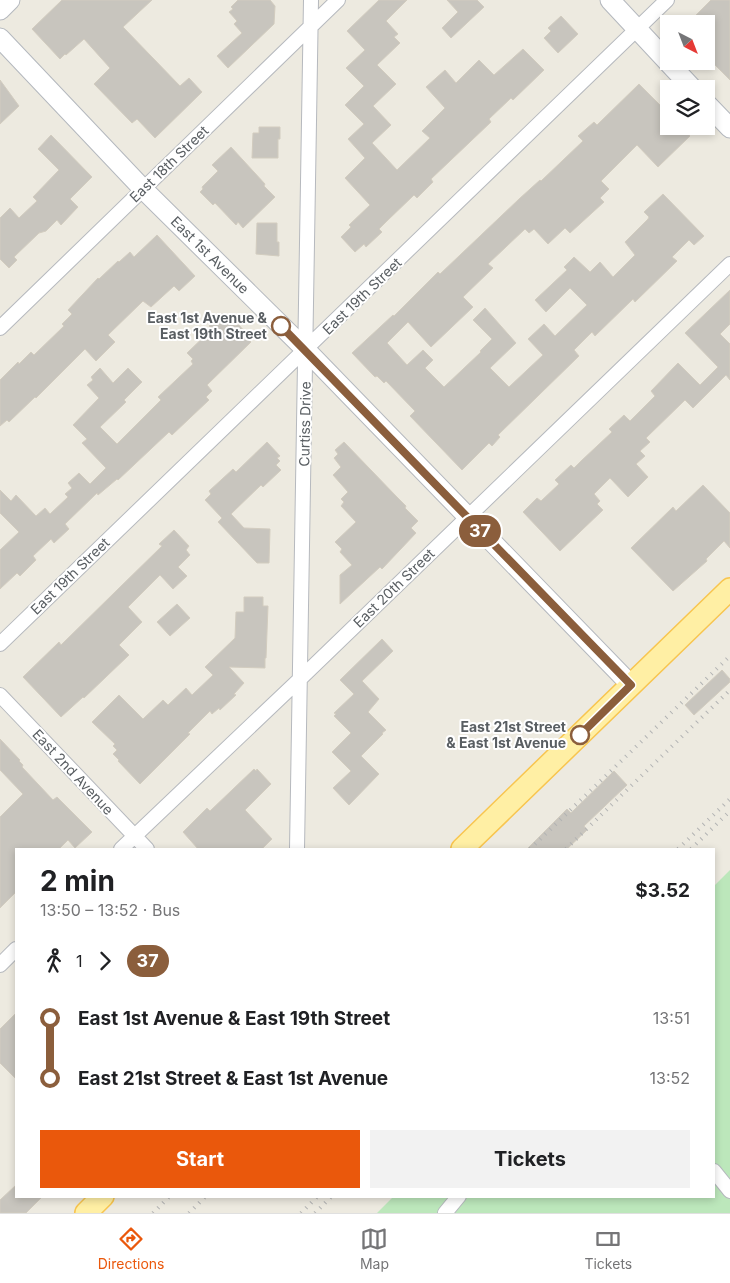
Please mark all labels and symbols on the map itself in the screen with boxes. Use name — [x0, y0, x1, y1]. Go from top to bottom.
north arrow — [660, 15, 715, 70]
street label: East 18th Street — [126, 122, 212, 205]
street label: East 1st Avenue — [168, 212, 253, 297]
street label: East 19th Street — [319, 253, 405, 338]
place label: East 1st Avenue & East 19th Street — [147, 309, 268, 342]
marker: East 1st Avenue & East 19th Street — [271, 316, 291, 336]
street label: Curtiss Drive — [295, 381, 314, 467]
line badge: 37 — [458, 515, 502, 547]
street label: East 19th Street — [27, 533, 113, 618]
street label: East 20th Street — [350, 544, 438, 631]
place label: East 21st Street & East 1st Avenue — [446, 718, 566, 751]
street label: East 2nd Avenue — [29, 725, 117, 818]
marker: East 21st Street & East 1st Avenue — [570, 725, 590, 745]

